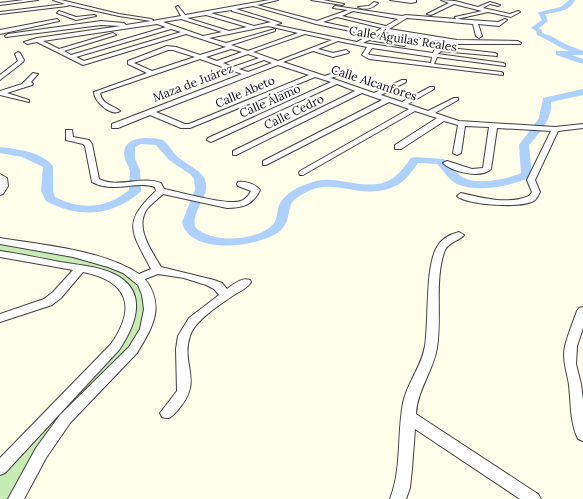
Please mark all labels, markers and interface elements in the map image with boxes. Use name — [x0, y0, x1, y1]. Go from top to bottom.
street label: Calle Águilas Reales — [348, 23, 459, 55]
street label: Maza de Juárez — [150, 60, 235, 105]
street label: Calle Alcanfores — [329, 62, 419, 104]
street label: Calle Abeto — [213, 72, 277, 111]
street label: Calle Álamo — [237, 80, 303, 121]
street label: Calle Cedro — [261, 91, 326, 133]

